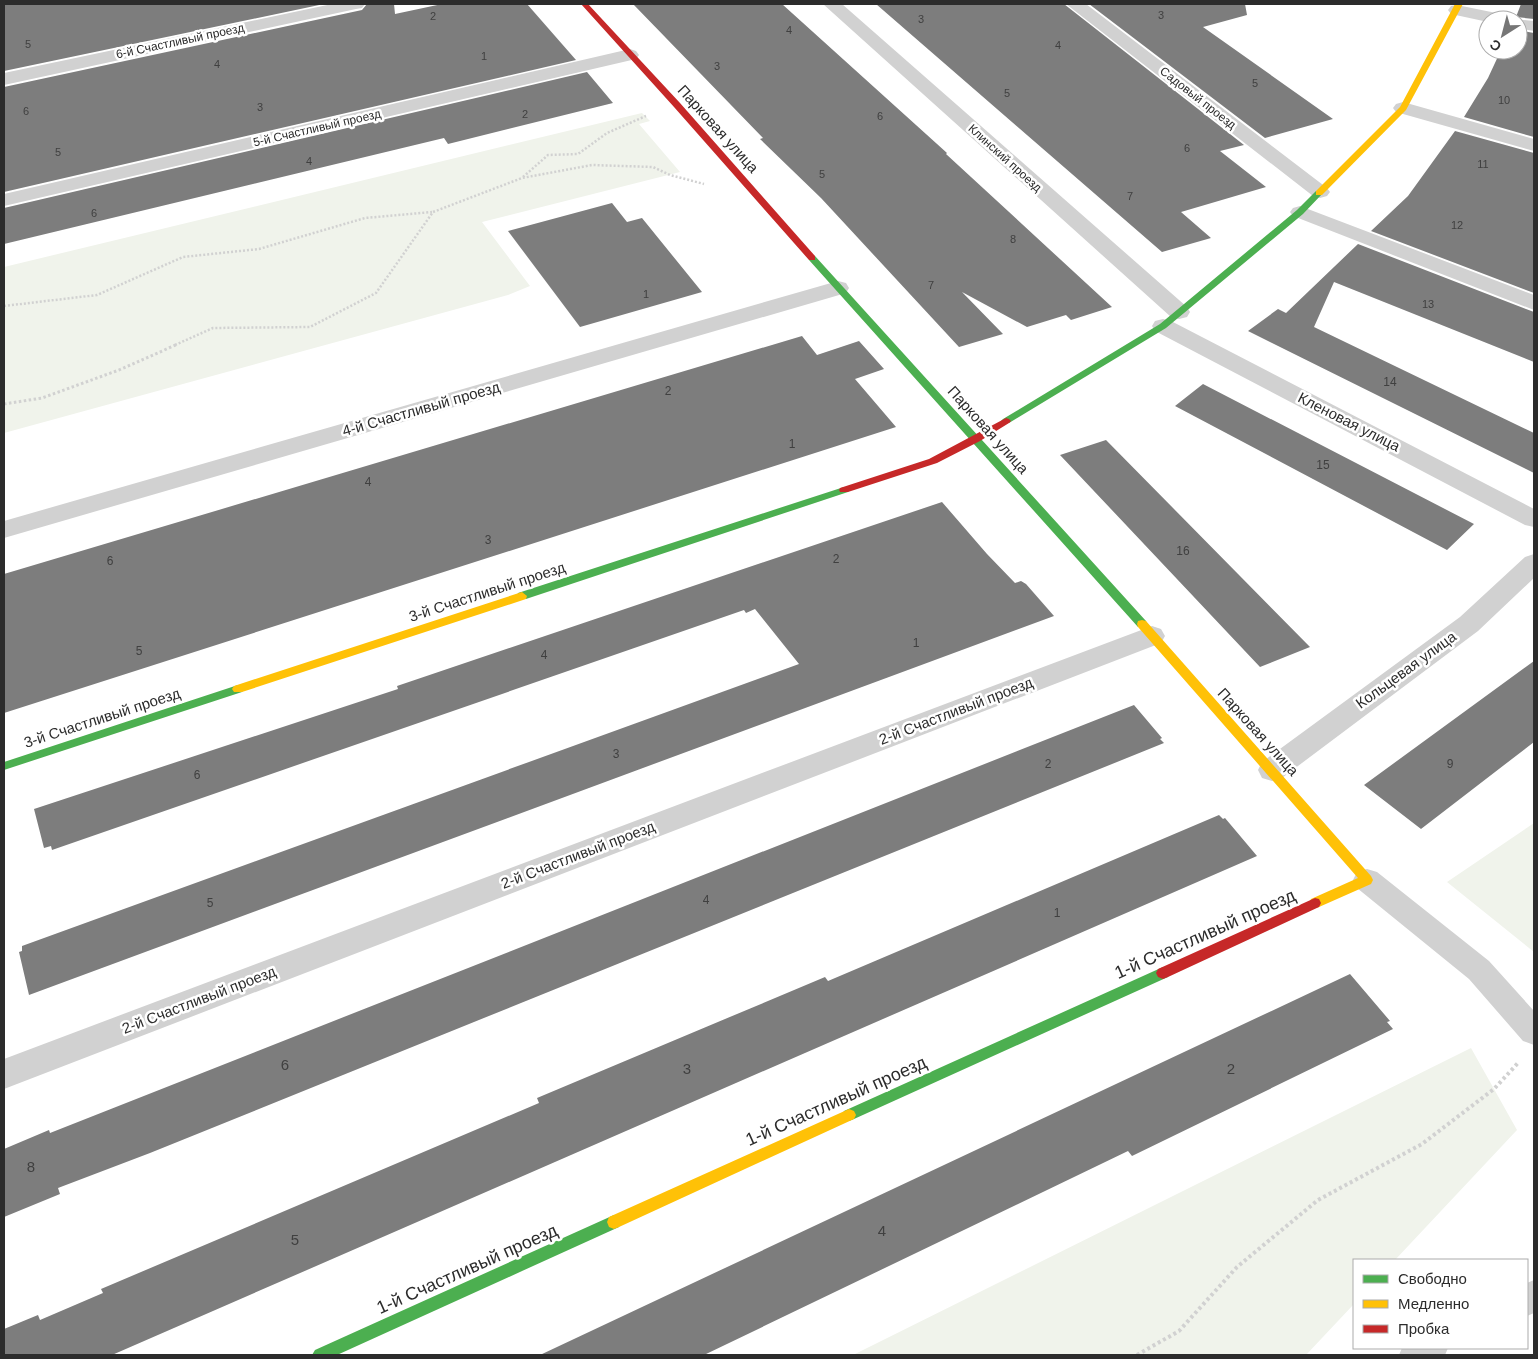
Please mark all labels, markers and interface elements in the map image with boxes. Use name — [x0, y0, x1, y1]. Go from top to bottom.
house number: 3 — [1158, 9, 1164, 21]
house number: 2 — [430, 10, 436, 22]
north arrow — [1478, 10, 1528, 60]
house number: 3 — [918, 13, 924, 25]
street label: 6-й Счастливый проезд — [115, 21, 245, 61]
house number: 4 — [786, 24, 792, 36]
text: С — [1487, 36, 1504, 55]
house number: 5 — [25, 38, 31, 50]
house number: 4 — [1055, 39, 1061, 51]
house number: 1 — [481, 50, 487, 62]
house number: 4 — [214, 58, 220, 70]
house number: 3 — [714, 60, 720, 72]
street label: Садовый проезд — [1157, 64, 1239, 132]
house number: 5 — [1252, 77, 1258, 89]
street label: Парковая улица — [675, 81, 763, 177]
house number: 5 — [1004, 87, 1010, 99]
house number: 10 — [1498, 94, 1510, 106]
house number: 3 — [257, 101, 263, 113]
house number: 6 — [23, 105, 29, 117]
street label: 5-й Счастливый проезд — [252, 106, 382, 150]
house number: 2 — [522, 108, 528, 120]
house number: 6 — [877, 110, 883, 122]
street label: Клинский проезд — [965, 121, 1045, 195]
house number: 6 — [1184, 142, 1190, 154]
house number: 5 — [55, 146, 61, 158]
house number: 4 — [306, 155, 312, 167]
house number: 11 — [1477, 158, 1489, 170]
house number: 5 — [819, 168, 825, 180]
house number: 7 — [1127, 190, 1133, 202]
house number: 6 — [91, 207, 97, 219]
house number: 12 — [1451, 219, 1463, 231]
house number: 8 — [1010, 233, 1016, 245]
house number: 7 — [928, 279, 934, 291]
house number: 1 — [643, 288, 649, 300]
house number: 13 — [1422, 298, 1434, 310]
house number: 14 — [1383, 375, 1397, 389]
street label: 4-й Счастливый проезд — [340, 378, 502, 439]
street label: Парковая улица — [945, 382, 1033, 478]
house number: 2 — [665, 384, 672, 398]
street label: Кленовая улица — [1295, 389, 1404, 455]
house number: 1 — [789, 437, 796, 451]
house number: 15 — [1316, 458, 1330, 472]
house number: 4 — [365, 475, 372, 489]
house number: 3 — [485, 533, 492, 547]
house number: 16 — [1176, 544, 1190, 558]
house number: 2 — [833, 552, 840, 566]
house number: 6 — [107, 554, 114, 568]
street label: 3-й Счастливый проезд — [407, 558, 567, 625]
street label: Кольцевая улица — [1352, 627, 1460, 712]
house number: 1 — [913, 636, 920, 650]
house number: 5 — [136, 644, 143, 658]
house number: 4 — [541, 648, 548, 662]
street label: 2-й Счастливый проезд — [877, 673, 1035, 748]
street label: 3-й Счастливый проезд — [22, 684, 182, 751]
street label: Парковая улица — [1215, 684, 1303, 780]
house number: 3 — [613, 747, 620, 761]
house number: 2 — [1045, 757, 1052, 771]
house number: 9 — [1447, 757, 1454, 771]
house number: 6 — [194, 768, 201, 782]
street label: 2-й Счастливый проезд — [499, 817, 657, 892]
street label: 1-й Счастливый проезд — [1111, 885, 1299, 983]
house number: 4 — [703, 893, 710, 907]
house number: 5 — [207, 896, 214, 910]
house number: 1 — [1054, 906, 1061, 920]
street label: 2-й Счастливый проезд — [120, 962, 278, 1037]
street label: 1-й Счастливый проезд — [742, 1052, 930, 1150]
house number: 6 — [281, 1056, 289, 1073]
house number: 3 — [683, 1060, 691, 1077]
house number: 2 — [1227, 1060, 1235, 1077]
house number: 8 — [27, 1158, 35, 1175]
street label: 1-й Счастливый проезд — [373, 1220, 561, 1318]
house number: 4 — [878, 1222, 886, 1239]
house number: 5 — [291, 1231, 299, 1248]
legend — [1353, 1259, 1528, 1349]
text: Свободно — [1398, 1270, 1467, 1287]
text: Медленно — [1398, 1295, 1469, 1312]
text: Пробка — [1398, 1320, 1450, 1337]

